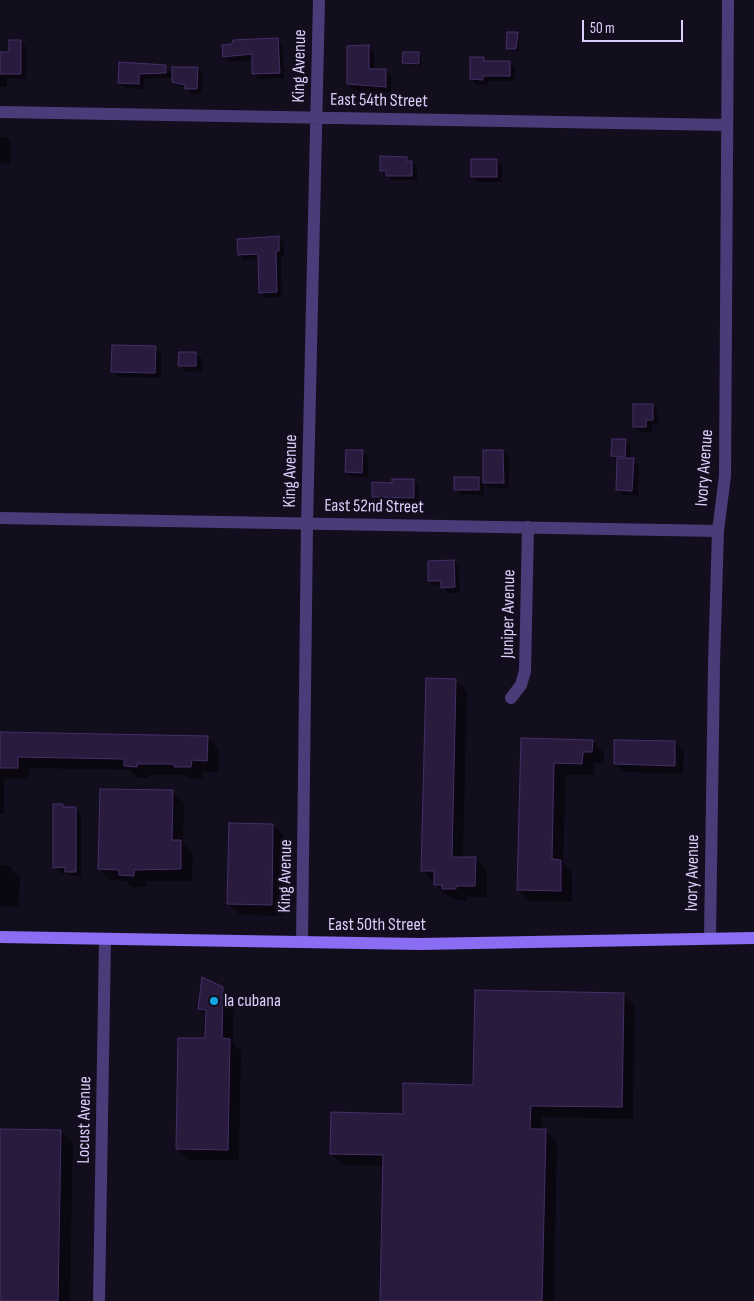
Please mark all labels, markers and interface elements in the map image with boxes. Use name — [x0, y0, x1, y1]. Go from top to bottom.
scale bar — [584, 10, 685, 42]
text: 50 m — [590, 19, 615, 38]
street label: King Avenue — [289, 29, 311, 103]
street label: East 54th Street — [330, 89, 428, 113]
street label: Ivory Avenue — [692, 429, 718, 507]
street label: King Avenue — [280, 434, 302, 508]
street label: East 52nd Street — [324, 495, 424, 519]
street label: Juniper Avenue — [497, 569, 521, 659]
street label: Ivory Avenue — [682, 834, 704, 912]
street label: King Avenue — [275, 839, 297, 913]
street label: East 50th Street — [328, 914, 426, 936]
place label: la cubana — [224, 990, 281, 1012]
marker: la cubana — [208, 995, 220, 1007]
street label: Locust Avenue — [73, 1076, 97, 1164]

